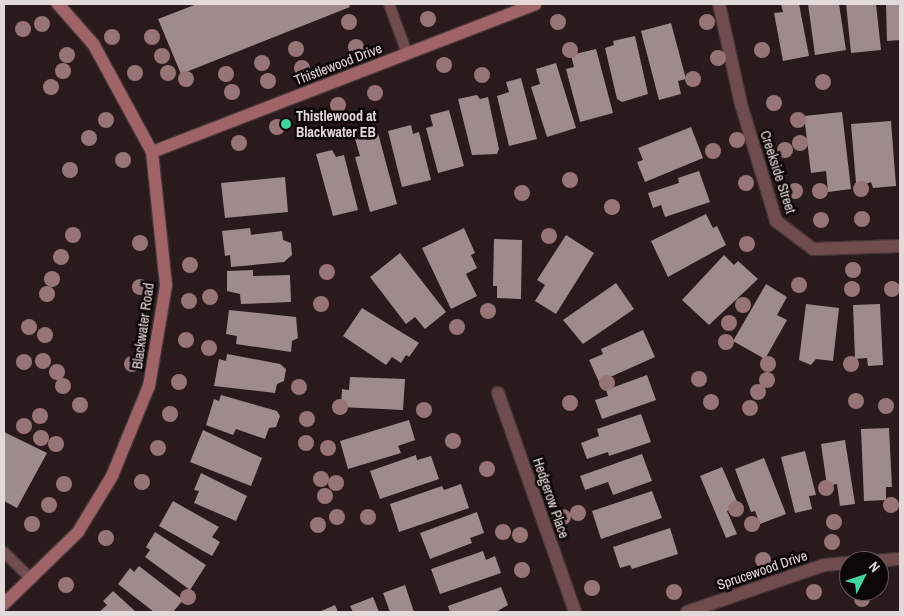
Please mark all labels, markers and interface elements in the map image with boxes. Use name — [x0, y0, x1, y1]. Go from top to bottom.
street label: Thistlewood Drive — [292, 40, 384, 88]
place label: Thistlewood at Blackwater EB — [296, 108, 376, 140]
marker: Thistlewood at Blackwater EB — [280, 118, 292, 130]
street label: Creekside Street — [757, 128, 799, 216]
street label: Blackwater Road — [129, 282, 157, 370]
street label: Hedgerow Place — [529, 455, 573, 541]
street label: Sprucewood Drive — [715, 547, 809, 593]
north arrow — [839, 551, 889, 601]
text: N — [865, 558, 884, 576]

